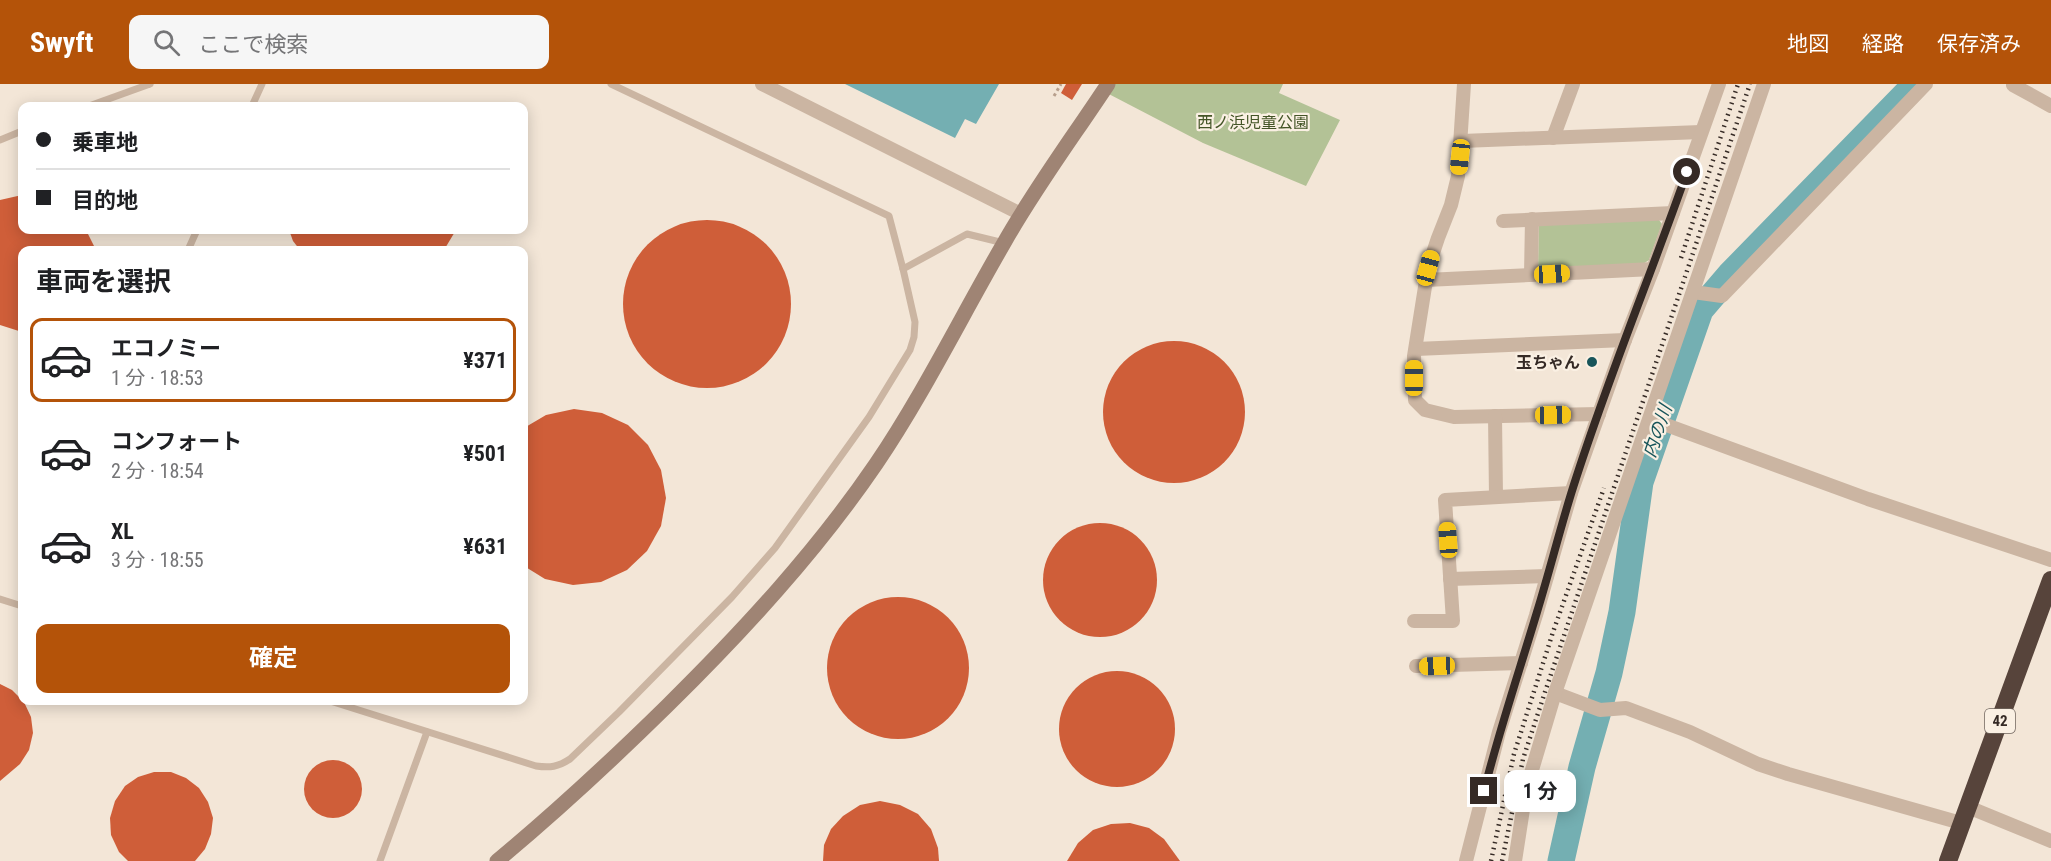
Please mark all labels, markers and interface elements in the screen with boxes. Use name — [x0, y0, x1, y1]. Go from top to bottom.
search box — [129, 15, 549, 69]
text: Swyft — [30, 26, 93, 59]
icon: search — [150, 26, 183, 59]
text: ここで検索 — [198, 32, 308, 57]
text: 地図 — [1787, 32, 1829, 56]
text: 経路 — [1862, 32, 1904, 56]
text: 保存済み — [1937, 32, 2021, 56]
park label: 西ノ浜児童公園 — [1197, 113, 1309, 132]
text: 乗車地 — [72, 130, 138, 155]
car — [1449, 138, 1471, 176]
route start — [1673, 158, 1700, 185]
text: 目的地 — [72, 188, 138, 213]
car — [1415, 248, 1441, 288]
car — [1534, 264, 1570, 284]
text: 車両を選択 — [36, 266, 171, 298]
icon: car — [39, 333, 93, 387]
text: エコノミー — [111, 336, 221, 361]
text: ¥371 — [463, 348, 507, 373]
place label: 玉ちゃん — [1516, 353, 1580, 372]
marker: 玉ちゃん — [1585, 355, 1599, 369]
car — [1405, 360, 1423, 396]
text: 1 分 · 18:53 — [111, 366, 204, 390]
water label: 内の川 — [1638, 400, 1676, 460]
car — [1535, 406, 1571, 424]
icon: car — [39, 426, 93, 480]
text: コンフォート — [111, 429, 242, 454]
text: ¥501 — [463, 441, 507, 466]
text: 2 分 · 18:54 — [111, 459, 204, 483]
icon: car — [39, 519, 93, 573]
text: XL — [111, 519, 134, 544]
car — [1438, 521, 1458, 559]
text: ¥631 — [463, 534, 507, 559]
text: 3 分 · 18:55 — [111, 548, 204, 572]
button: 確定 — [36, 624, 510, 693]
car — [1419, 656, 1455, 676]
road number: 42 — [1985, 709, 2015, 733]
callout: 1 分 — [1505, 770, 1577, 812]
route end — [1470, 777, 1497, 804]
text: 1 分 — [1523, 779, 1557, 803]

